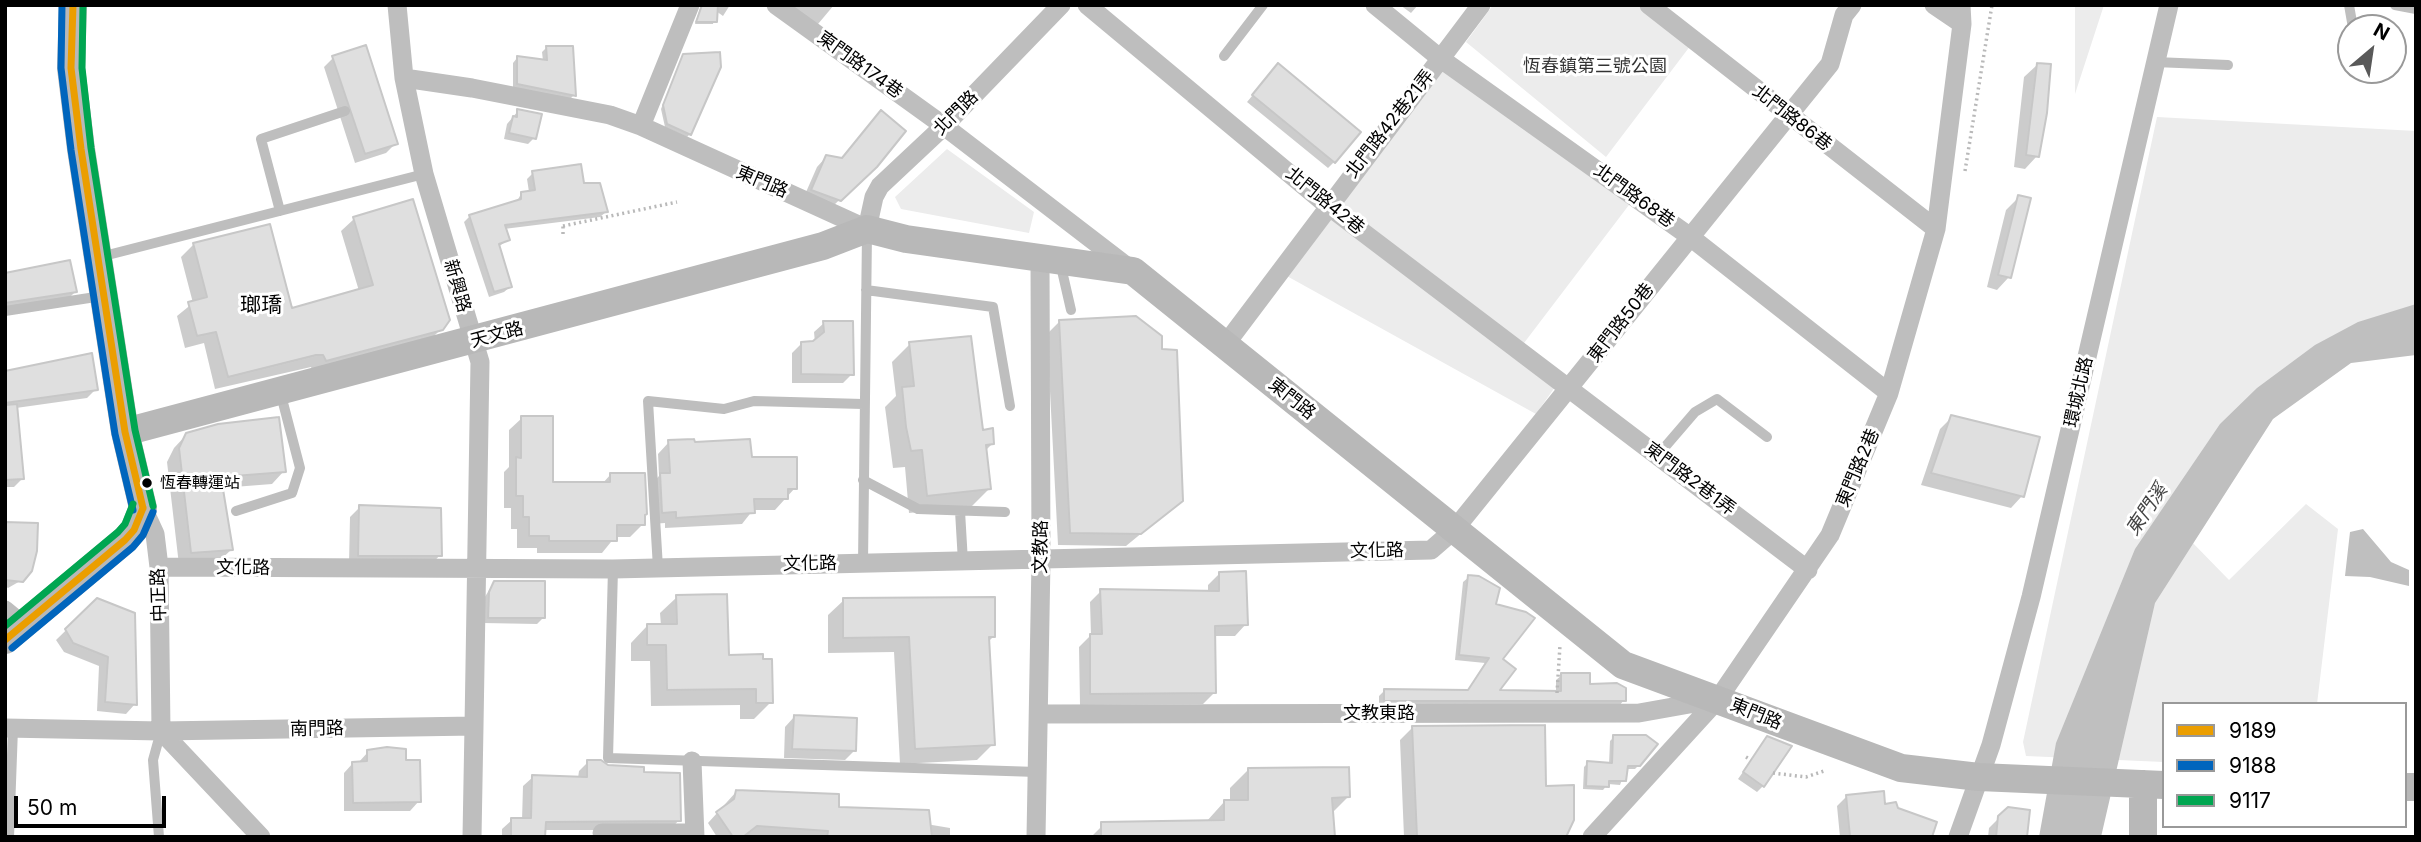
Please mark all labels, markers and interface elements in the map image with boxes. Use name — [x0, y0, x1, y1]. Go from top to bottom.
north arrow — [2337, 14, 2407, 84]
text: N — [2370, 18, 2393, 46]
street label: 東門路174巷 — [813, 27, 907, 103]
park label: 恆春鎮第三號公園 — [1523, 56, 1667, 78]
street label: 北門路42巷21弄 — [1341, 66, 1439, 182]
street label: 北門路86巷 — [1748, 80, 1836, 156]
street label: 北門路 — [929, 86, 983, 140]
street label: 北門路68巷 — [1590, 160, 1678, 232]
street label: 東門路 — [733, 162, 791, 202]
street label: 北門路42巷 — [1281, 163, 1369, 239]
street label: 新興路 — [439, 257, 475, 315]
street label: 東門路50巷 — [1583, 279, 1659, 367]
district label: 瑯𤩝 — [240, 293, 282, 319]
street label: 天文路 — [468, 318, 526, 352]
street label: 環城北路 — [2060, 354, 2098, 430]
street label: 東門路 — [1264, 374, 1320, 424]
street label: 東門路2巷 — [1832, 426, 1884, 510]
street label: 東門路2巷1弄 — [1640, 438, 1740, 520]
place label: 恆春轉運站 — [160, 473, 240, 493]
marker: 恆春轉運站 — [140, 476, 154, 490]
water label: 東門溪 — [2122, 480, 2172, 540]
street label: 文教路 — [1030, 520, 1052, 574]
street label: 文化路 — [1350, 540, 1404, 562]
street label: 文化路 — [783, 553, 837, 575]
street label: 文化路 — [216, 557, 270, 579]
street label: 中正路 — [147, 568, 171, 622]
street label: 東門路 — [1727, 694, 1785, 734]
legend — [2162, 702, 2407, 828]
street label: 文教東路 — [1343, 703, 1415, 725]
street label: 南門路 — [290, 718, 344, 740]
text: 9189 — [2229, 718, 2277, 743]
text: 9188 — [2229, 753, 2277, 778]
scale bar — [18, 782, 170, 826]
text: 9117 — [2229, 788, 2271, 813]
text: 50 m — [27, 795, 77, 820]

